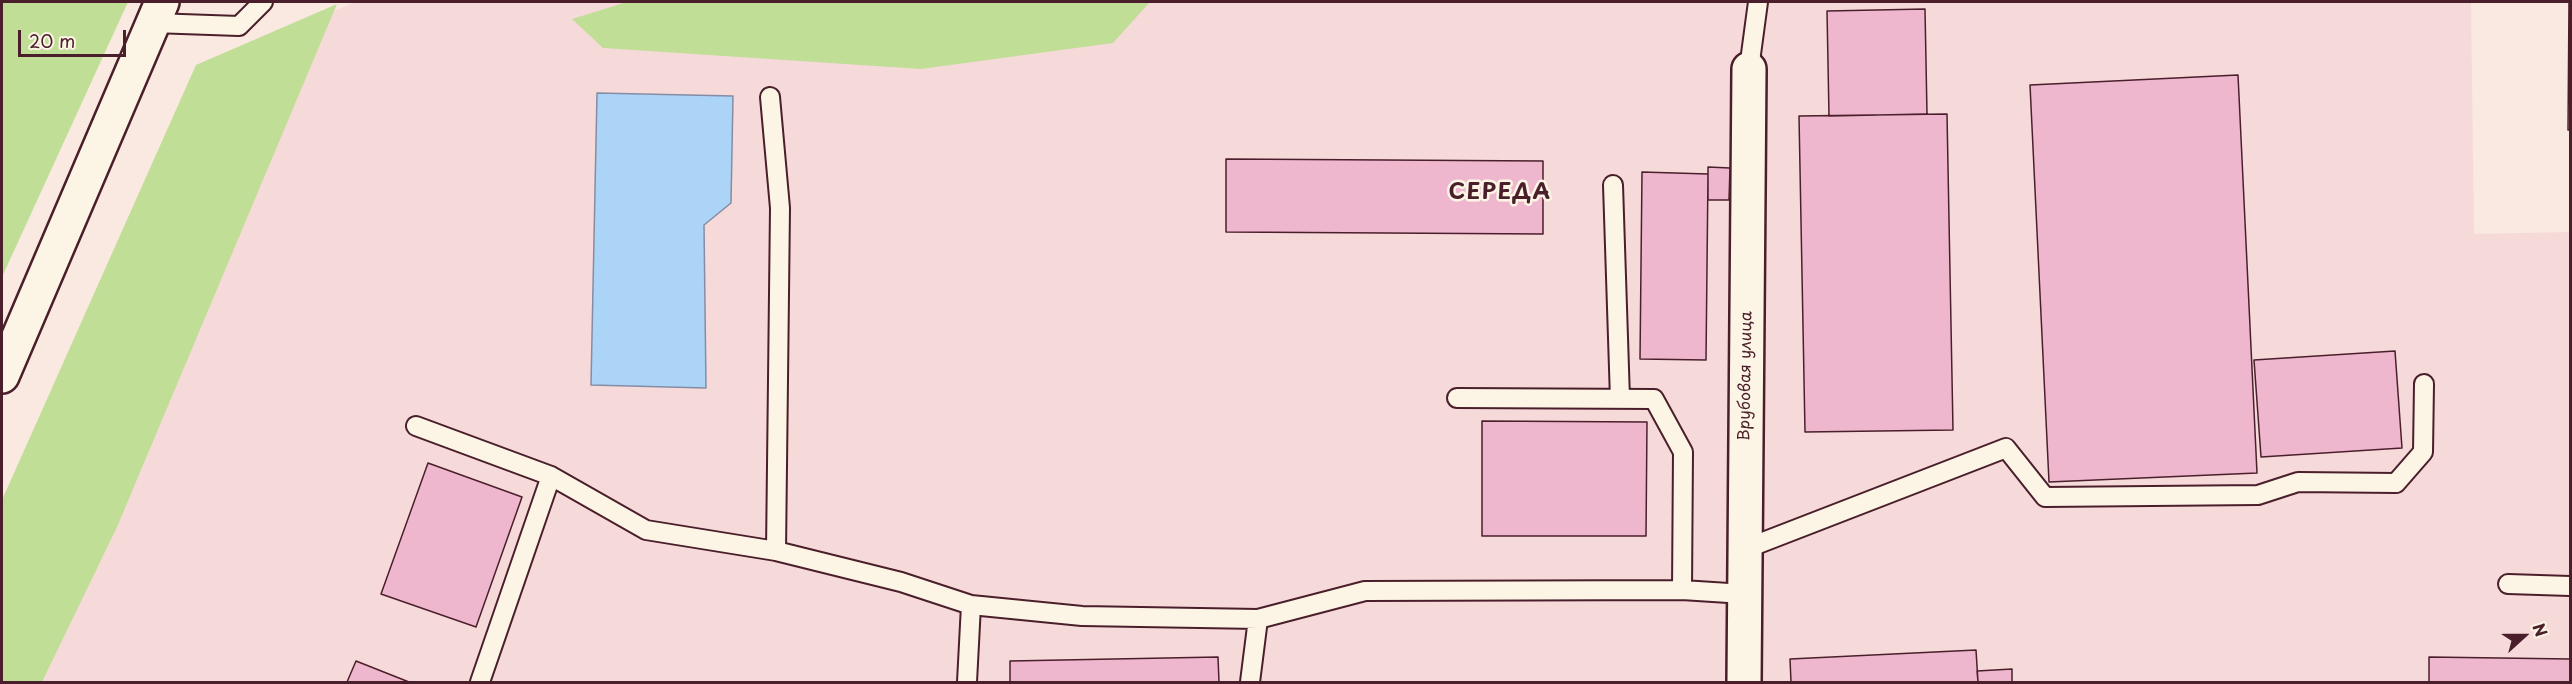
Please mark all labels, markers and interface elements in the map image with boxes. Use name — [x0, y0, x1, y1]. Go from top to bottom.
scale bar — [21, 18, 129, 56]
text: 20 m — [29, 27, 75, 54]
district label: СЕРЕДА — [1448, 180, 1552, 206]
street label: Врубовая улица — [1735, 311, 1757, 441]
north arrow — [2494, 606, 2554, 666]
text: N — [2527, 619, 2554, 640]

